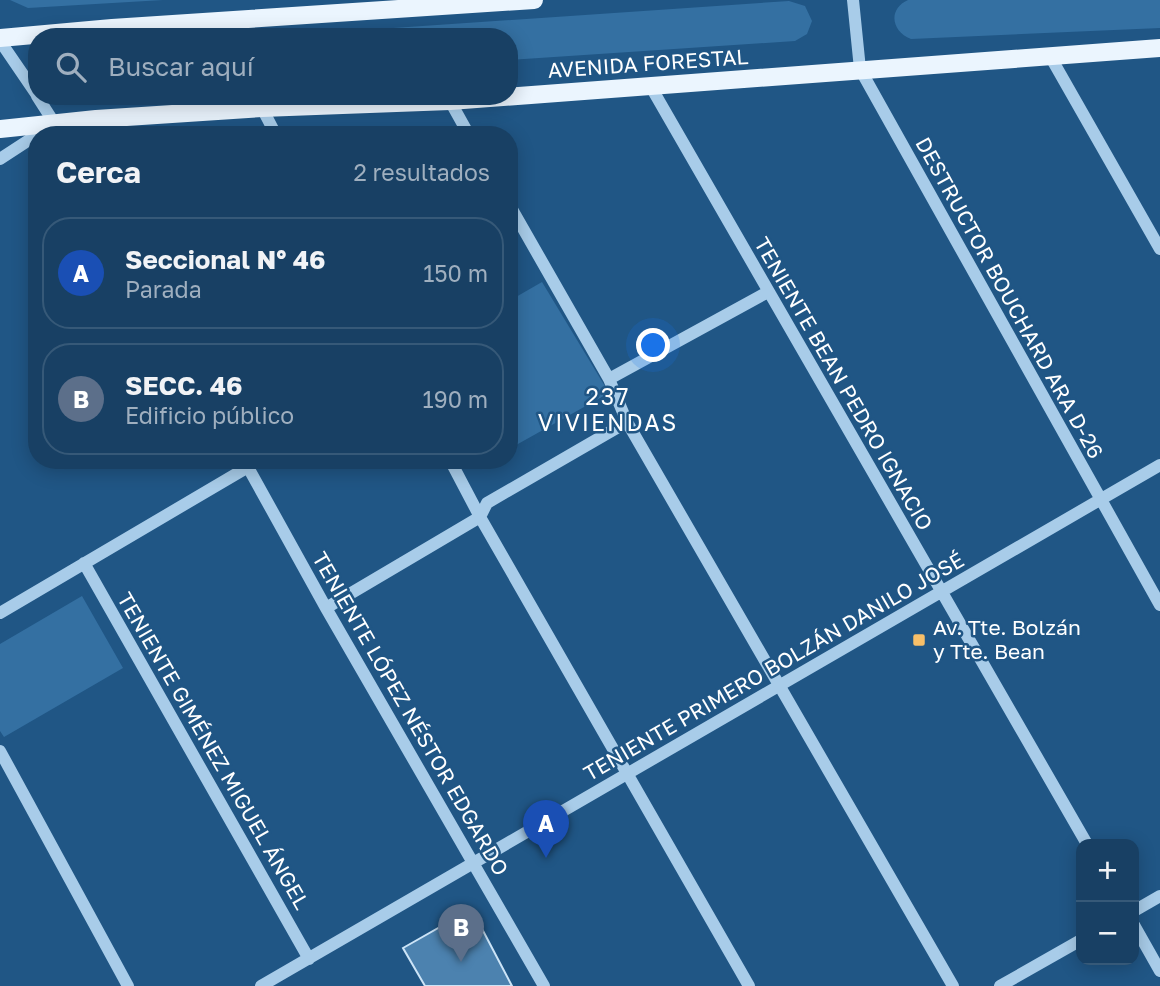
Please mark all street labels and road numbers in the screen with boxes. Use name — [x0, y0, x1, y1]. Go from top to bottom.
street label: AVENIDA FORESTAL — [547, 43, 749, 83]
street label: DESTRUCTOR BOUCHARD ARA D-26 — [910, 132, 1109, 463]
street label: TENIENTE BEAN PEDRO IGNACIO — [749, 232, 939, 535]
street label: TENIENTE PRIMERO BOLZÁN DANILO JOSÉ — [579, 546, 968, 786]
street label: TENIENTE LÓPEZ NÉSTOR EDGARDO — [307, 547, 514, 880]
street label: TENIENTE GIMÉNEZ MIGUEL ÁNGEL — [112, 587, 316, 914]

